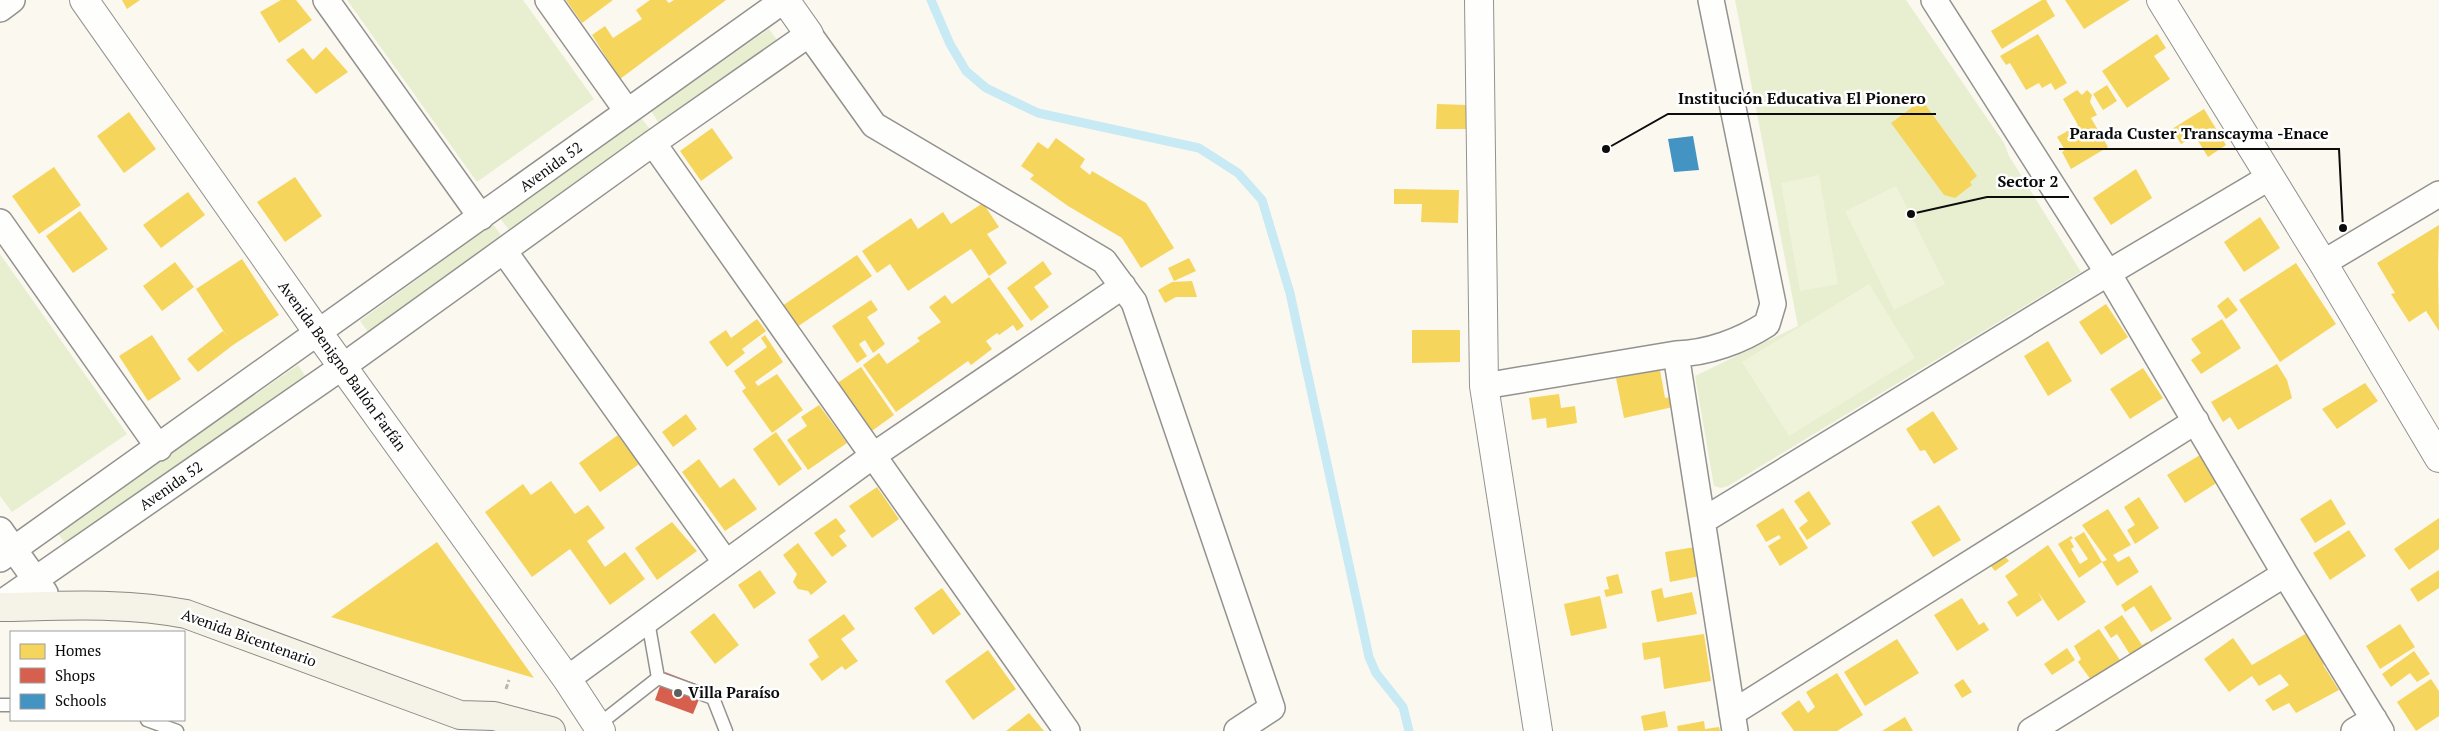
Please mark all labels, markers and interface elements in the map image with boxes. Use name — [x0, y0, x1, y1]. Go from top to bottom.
callout: Institución Educativa El Pionero — [1668, 83, 1936, 114]
text: Institución Educativa El Pionero — [1678, 87, 1926, 109]
callout: Parada Custer Transcayma -Enace — [2059, 118, 2339, 149]
text: Parada Custer Transcayma -Enace — [2069, 122, 2329, 144]
street label: Avenida 52 — [515, 137, 586, 196]
callout: Sector 2 — [1987, 166, 2069, 197]
text: Sector 2 — [1997, 170, 2059, 192]
street label: Avenida Benigno Ballón Farfán — [274, 276, 411, 455]
street label: Avenida 52 — [135, 456, 206, 514]
street label: Avenida Bicentenario — [179, 603, 320, 671]
legend — [10, 631, 185, 721]
text: Homes — [55, 640, 101, 660]
text: Shops — [55, 665, 95, 685]
place label: Villa Paraíso — [688, 682, 780, 702]
marker: Villa Paraíso — [672, 687, 684, 699]
text: Schools — [55, 690, 106, 710]

